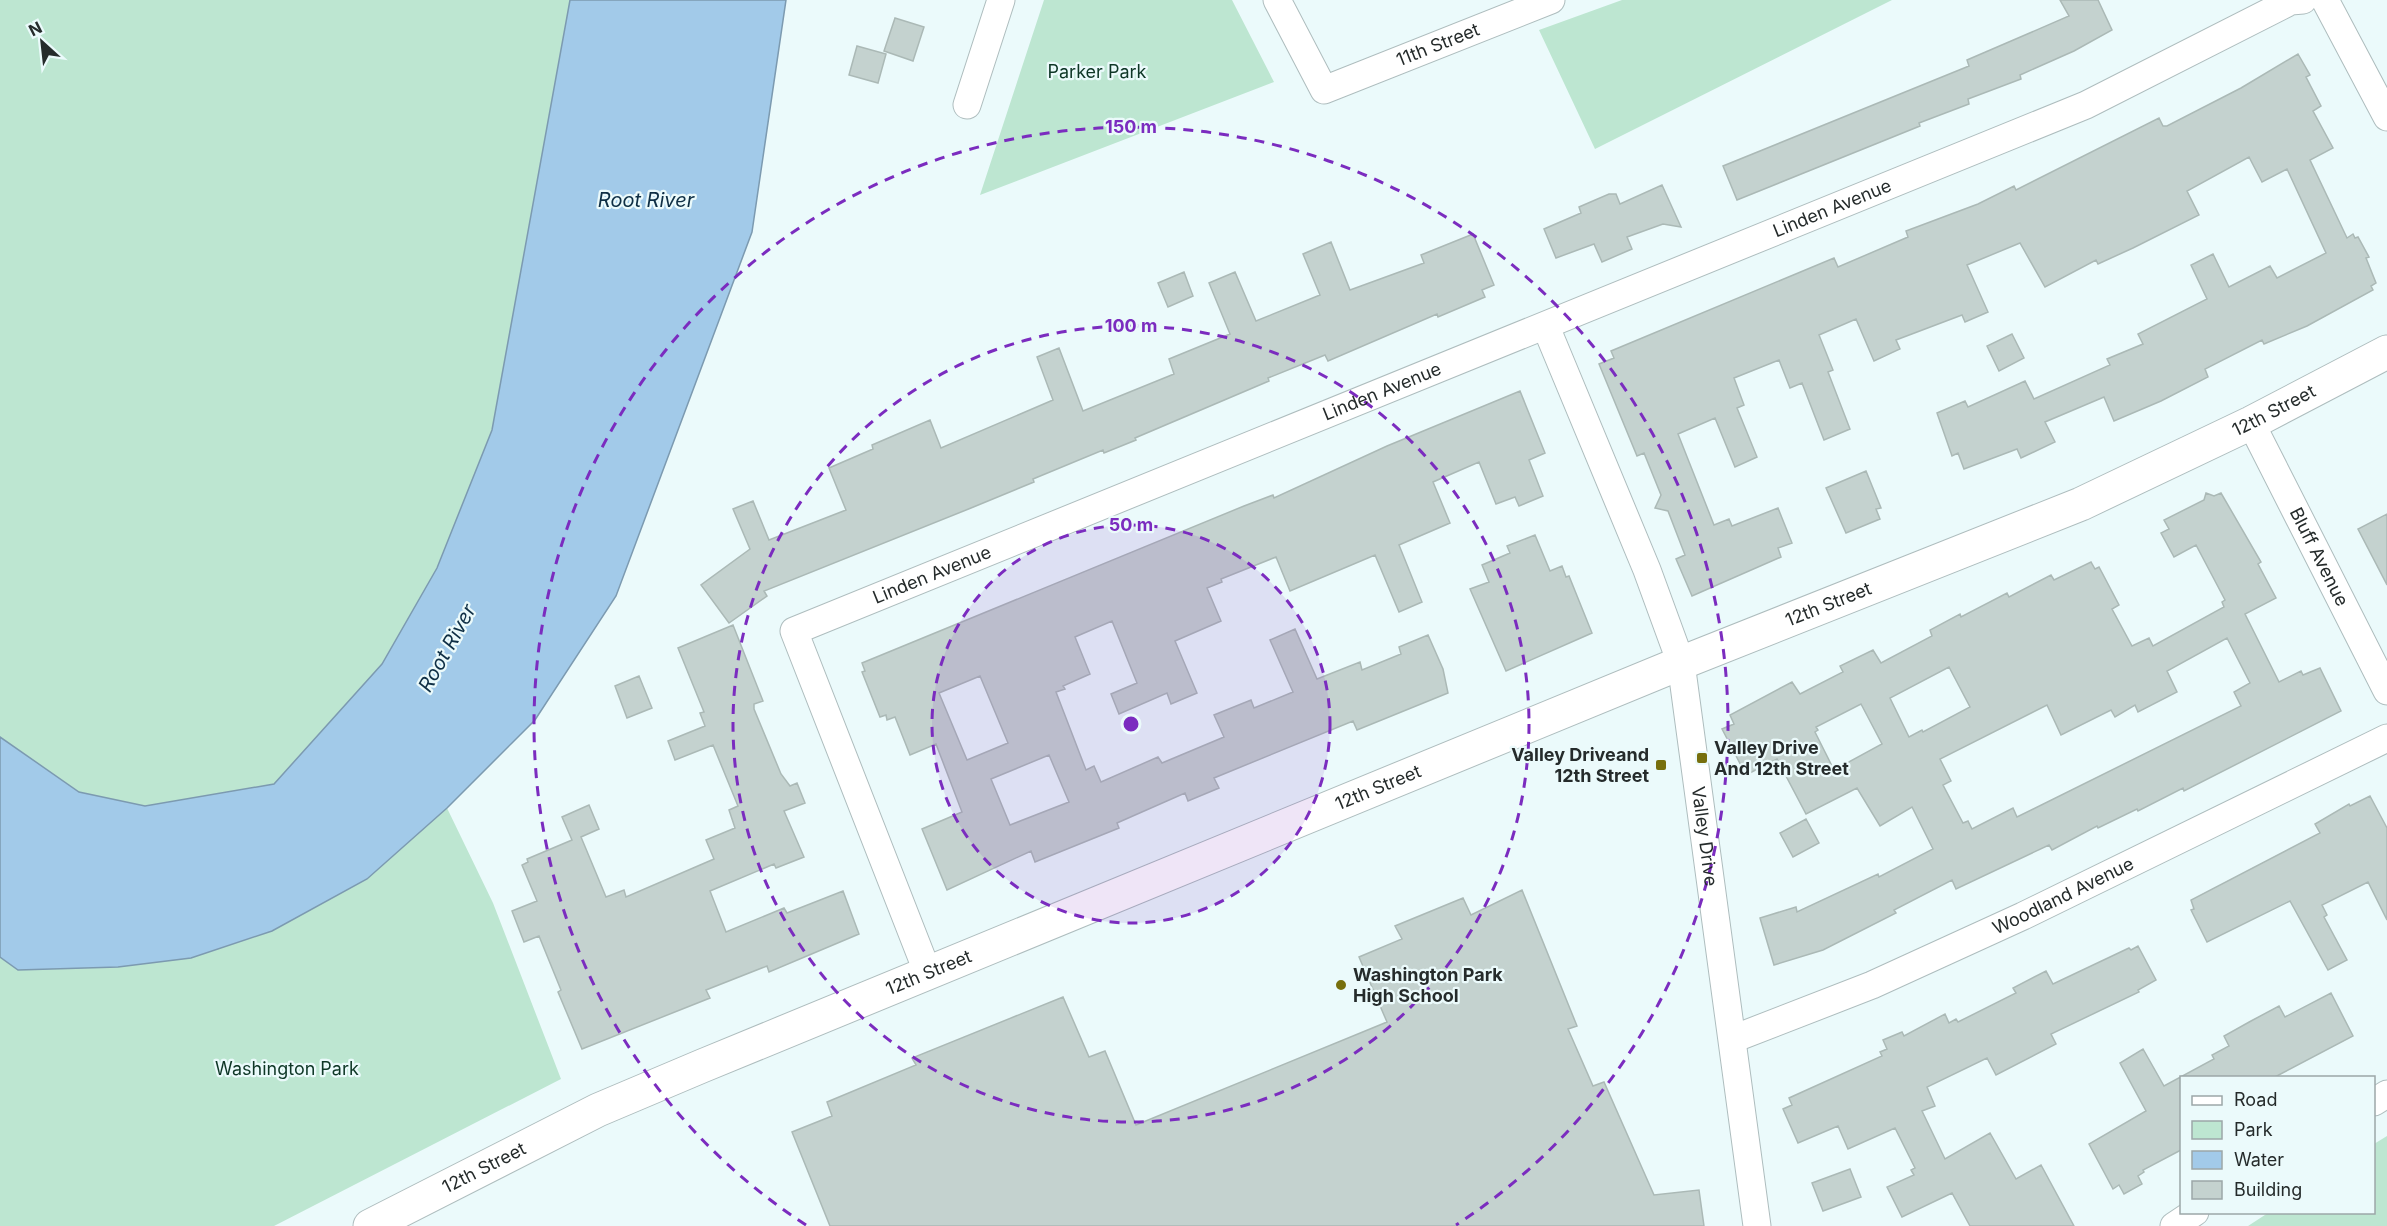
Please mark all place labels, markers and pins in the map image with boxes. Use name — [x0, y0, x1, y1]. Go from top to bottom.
centre of rings — [1121, 714, 1141, 734]
place label: Valley Drive And 12th Street — [1714, 737, 1849, 779]
place label: Valley Driveand 12th Street — [1511, 744, 1649, 786]
marker: Valley Drive And 12th Street — [1695, 751, 1709, 765]
marker: Valley Driveand 12th Street — [1654, 758, 1668, 772]
place label: Washington Park High School — [1353, 964, 1503, 1006]
marker: Washington Park High School — [1334, 978, 1348, 992]

